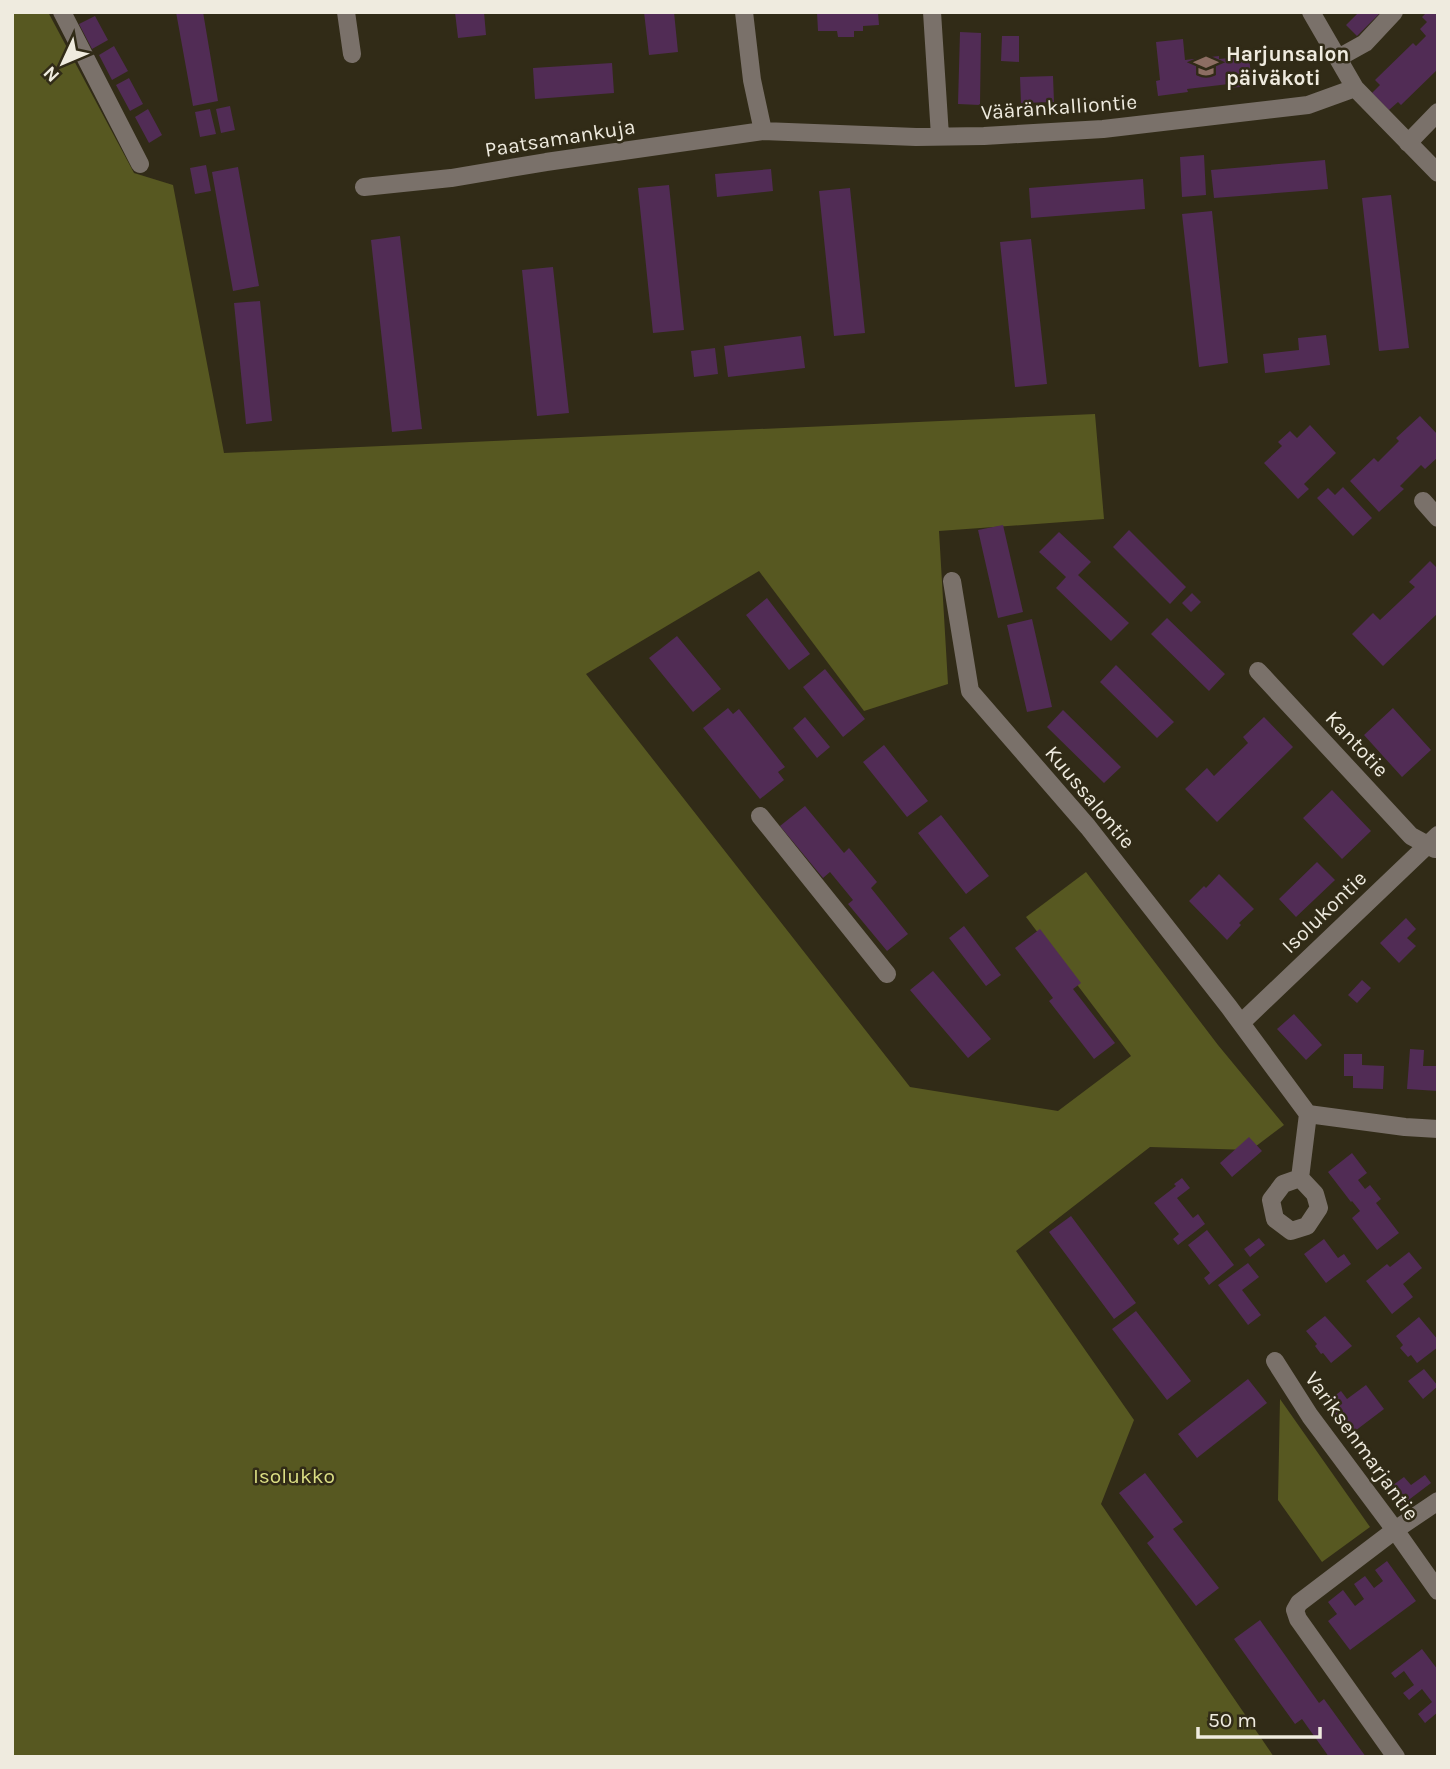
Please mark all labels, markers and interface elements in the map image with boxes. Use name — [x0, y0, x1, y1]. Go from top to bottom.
north arrow — [28, 28, 98, 98]
place label: Harjunsalon päiväkoti — [1226, 42, 1349, 90]
school or university icon: Harjunsalon päiväkoti — [1192, 52, 1220, 80]
text: N — [39, 62, 64, 87]
street label: Vääränkalliontie — [980, 90, 1138, 124]
street label: Paatsamankuja — [483, 114, 637, 162]
street label: Kantotie — [1320, 706, 1394, 782]
street label: Kuussalontie — [1040, 741, 1140, 853]
street label: Isolukontie — [1277, 866, 1371, 958]
street label: Variksenmarjantie — [1300, 1367, 1424, 1525]
park label: Isolukko — [253, 1464, 335, 1488]
scale bar — [1198, 1696, 1320, 1740]
text: 50 m — [1208, 1708, 1257, 1732]

